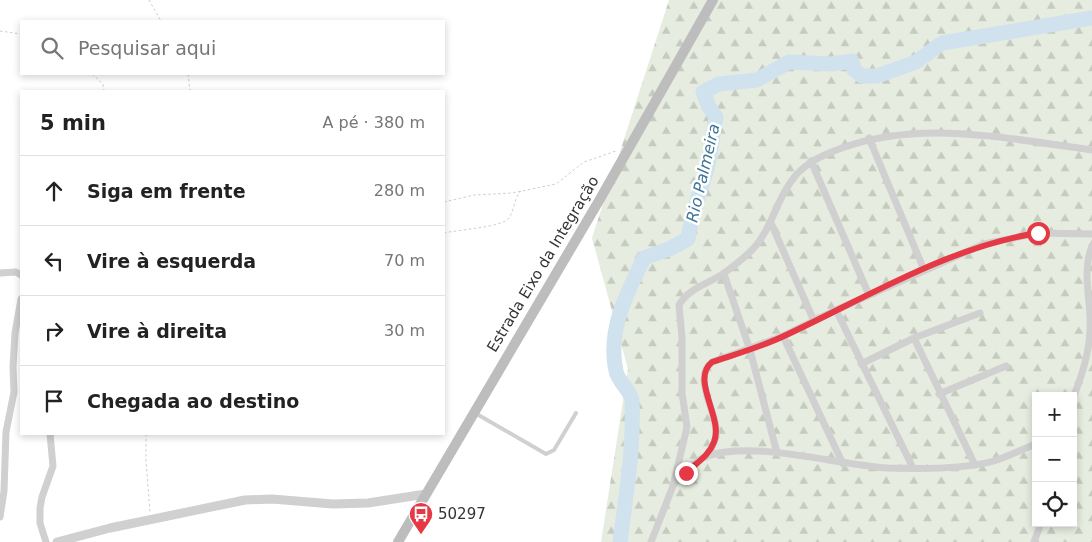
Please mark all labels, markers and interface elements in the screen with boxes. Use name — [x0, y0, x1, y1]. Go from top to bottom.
search box — [20, 20, 445, 75]
icon: search — [38, 34, 66, 62]
text: Pesquisar aqui — [78, 37, 216, 59]
text: 5 min — [40, 111, 106, 135]
text: A pé · 380 m — [323, 113, 425, 132]
water label: Rio Palmeira — [682, 122, 724, 224]
street label: Estrada Eixo da Integração — [483, 173, 603, 355]
icon: ahead — [40, 177, 68, 205]
text: Siga em frente — [87, 180, 246, 202]
text: 280 m — [374, 181, 425, 200]
route start — [1027, 222, 1050, 245]
icon: left — [40, 247, 68, 275]
text: Vire à esquerda — [87, 250, 256, 272]
text: 70 m — [384, 251, 425, 270]
icon: right — [40, 317, 68, 345]
text: Vire à direita — [87, 320, 227, 342]
text: 30 m — [384, 321, 425, 340]
icon: arrive — [40, 387, 68, 415]
text: Chegada ao destino — [87, 390, 299, 412]
map controls — [1032, 392, 1077, 527]
button: + — [1032, 392, 1077, 437]
button: − — [1032, 437, 1077, 482]
route end — [675, 462, 698, 485]
button: locate — [1032, 482, 1077, 527]
bus stop icon: 50297 — [408, 501, 434, 535]
place label: 50297 — [438, 505, 486, 523]

